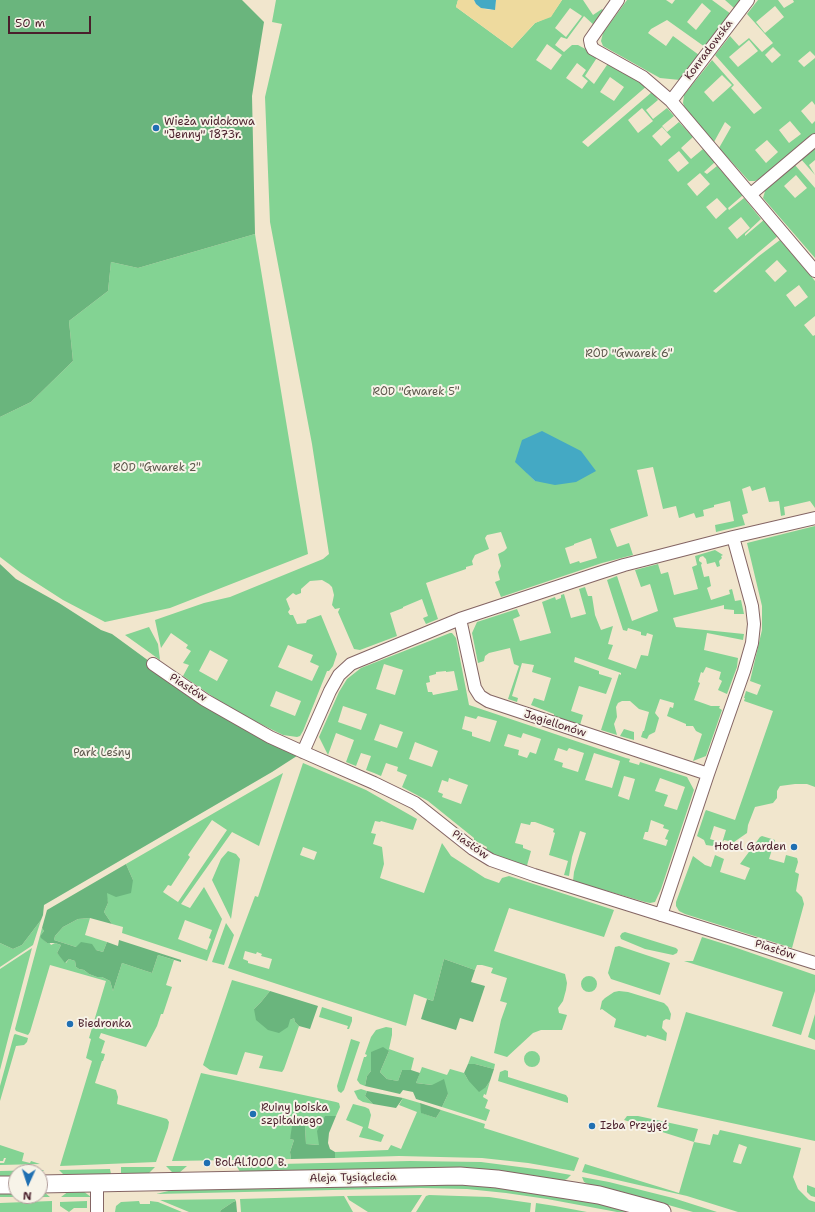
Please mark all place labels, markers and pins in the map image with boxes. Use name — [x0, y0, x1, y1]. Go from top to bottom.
place label: Wieża widokowa "Jenny" 1873r. — [164, 115, 255, 141]
marker: Wieża widokowa "Jenny" 1873r. — [151, 123, 161, 133]
place label: Hotel Garden — [714, 840, 786, 854]
marker: Hotel Garden — [789, 842, 799, 852]
place label: Biedronka — [78, 1017, 131, 1031]
marker: Biedronka — [65, 1019, 75, 1029]
place label: Ruiny boiska szpitalnego — [261, 1101, 328, 1127]
marker: Ruiny boiska szpitalnego — [248, 1109, 258, 1119]
place label: Izba Przyjęć — [600, 1119, 667, 1133]
marker: Izba Przyjęć — [587, 1121, 597, 1131]
place label: Bol.Al.1000 B. — [215, 1156, 287, 1170]
marker: Bol.Al.1000 B. — [202, 1158, 212, 1168]

